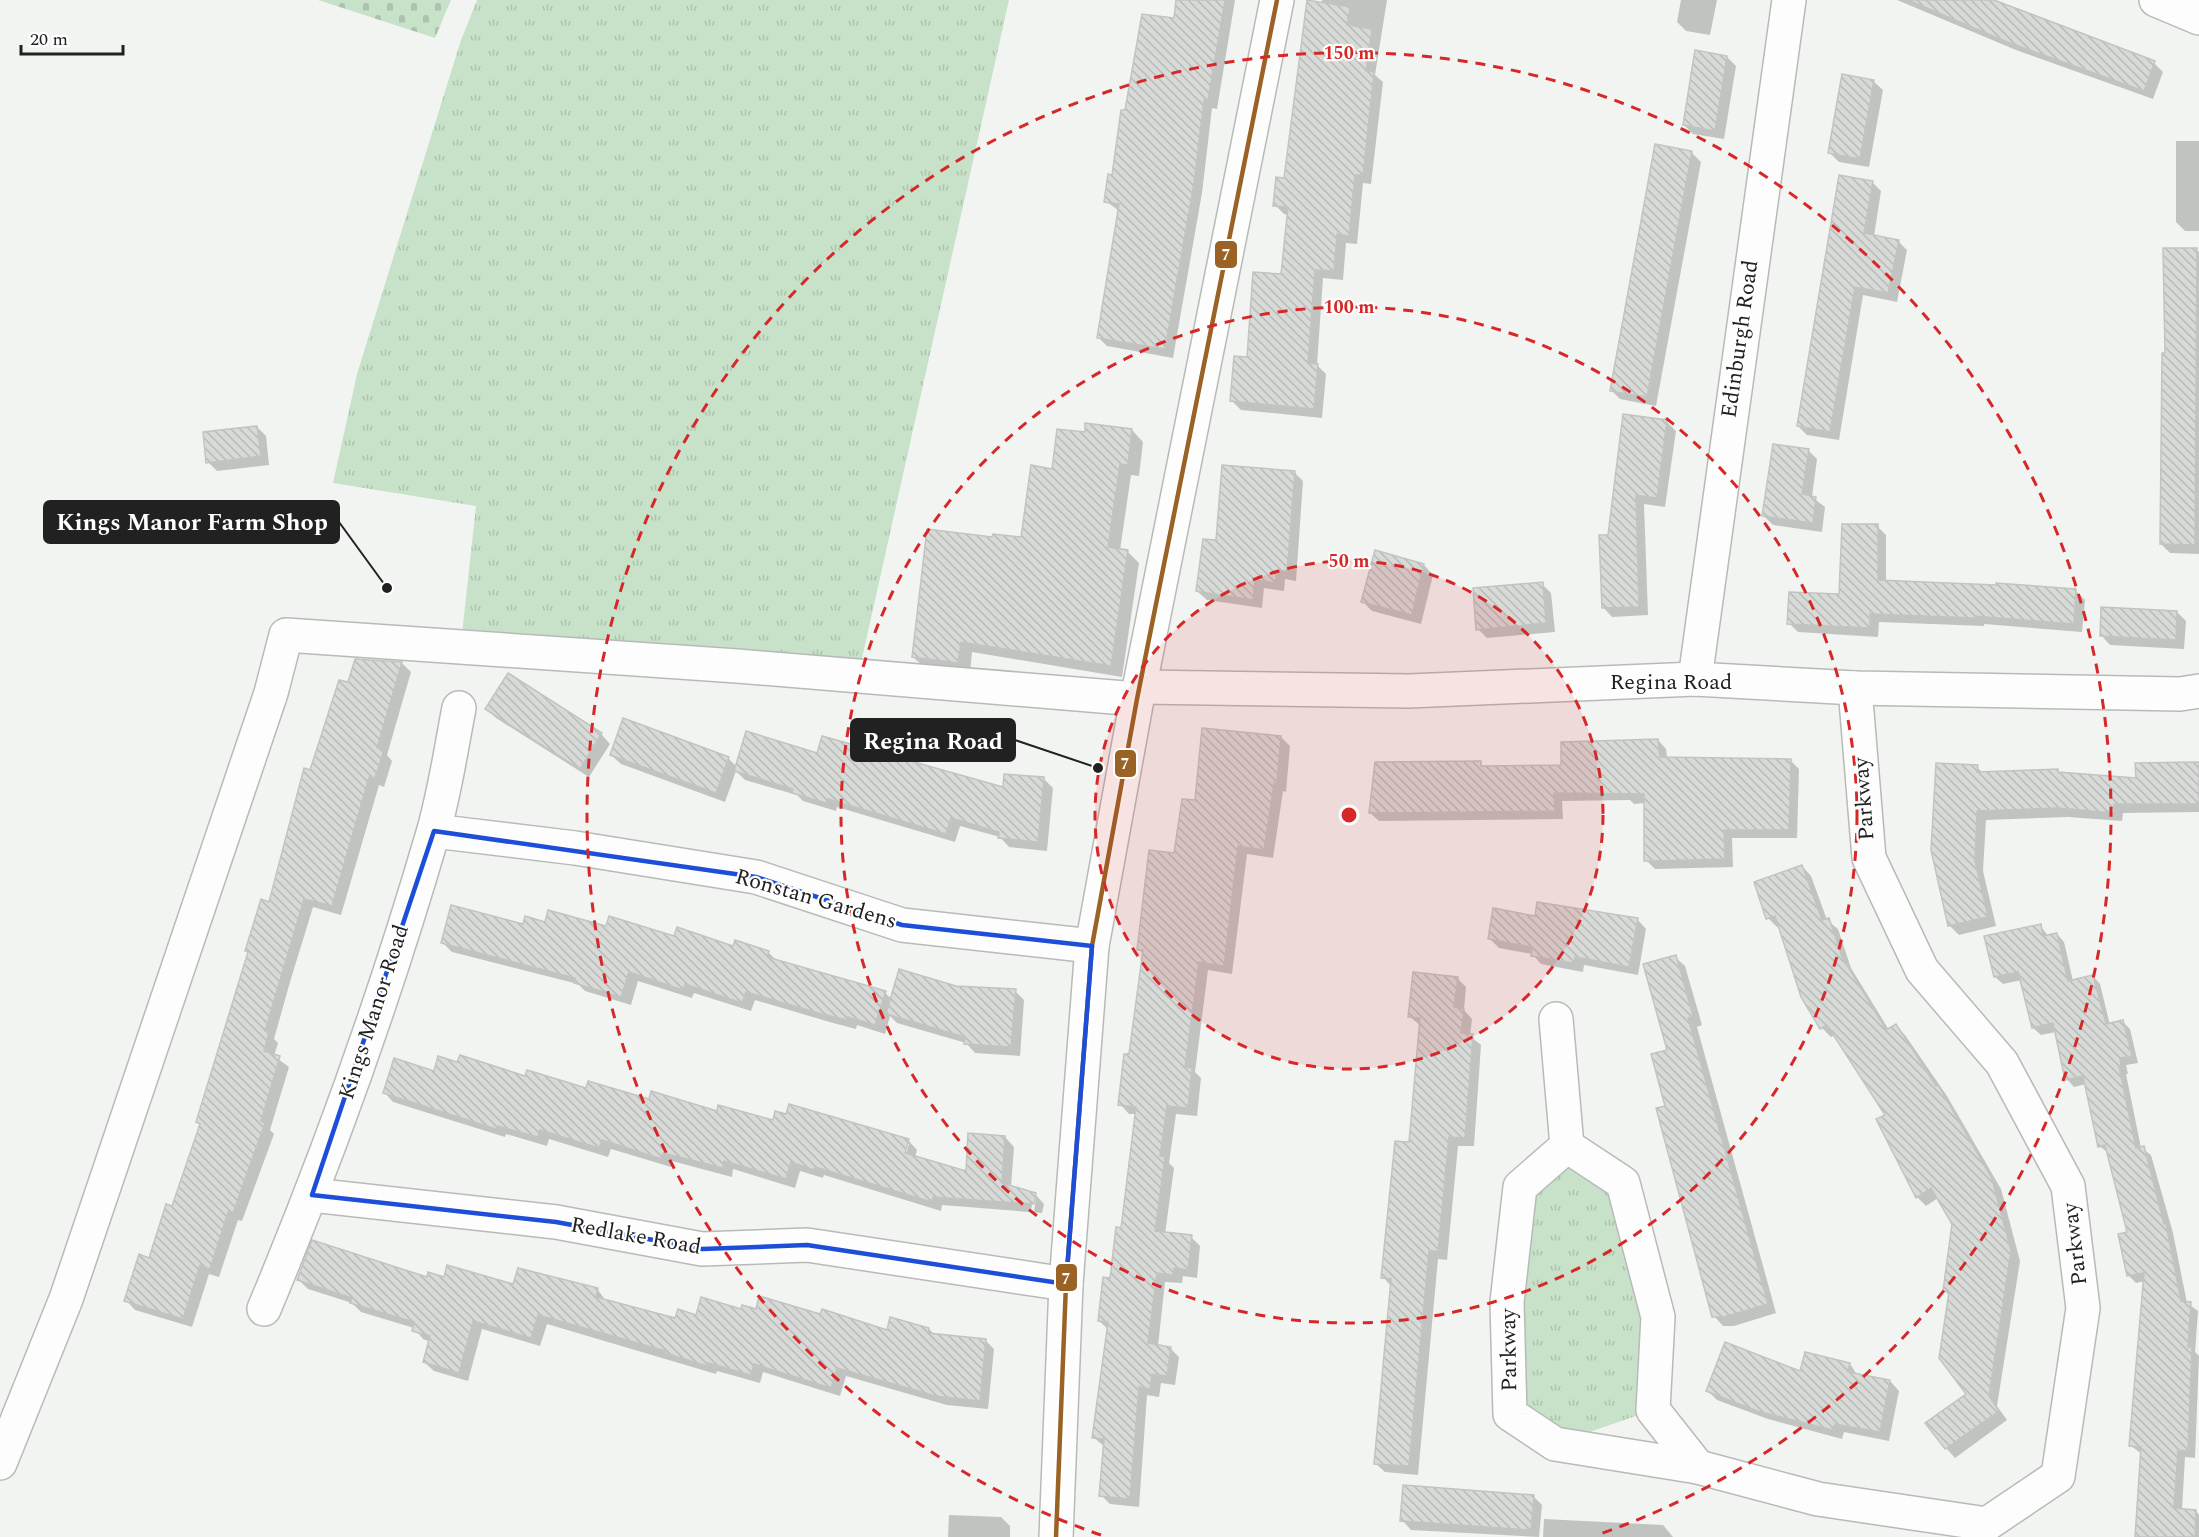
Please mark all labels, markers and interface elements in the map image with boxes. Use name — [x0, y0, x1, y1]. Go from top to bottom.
scale bar — [21, 18, 123, 56]
text: 20 m — [30, 26, 68, 53]
text: 150 m — [1323, 40, 1375, 67]
line badge: 7 — [1214, 240, 1238, 269]
text: 7 — [1222, 243, 1231, 267]
street label: Edinburgh Road — [1713, 258, 1767, 420]
text: 100 m — [1323, 294, 1375, 321]
callout: Kings Manor Farm Shop — [44, 501, 339, 543]
text: Kings Manor Farm Shop — [56, 505, 328, 541]
text: 50 m — [1329, 548, 1369, 575]
street label: Regina Road — [1610, 666, 1732, 699]
callout: Regina Road — [851, 719, 1015, 761]
text: Regina Road — [863, 724, 1003, 760]
line badge: 7 — [1114, 749, 1137, 778]
text: 7 — [1121, 752, 1130, 776]
street label: Parkway — [1845, 755, 1883, 842]
centre of rings — [1339, 805, 1359, 825]
street label: Ronstan Gardens — [731, 860, 901, 938]
street label: Kings Manor Road — [330, 920, 418, 1104]
street label: Parkway — [2053, 1199, 2096, 1287]
street label: Redlake Road — [568, 1208, 704, 1264]
line badge: 7 — [1055, 1263, 1078, 1292]
text: 7 — [1062, 1267, 1071, 1291]
street label: Parkway — [1492, 1307, 1526, 1392]

